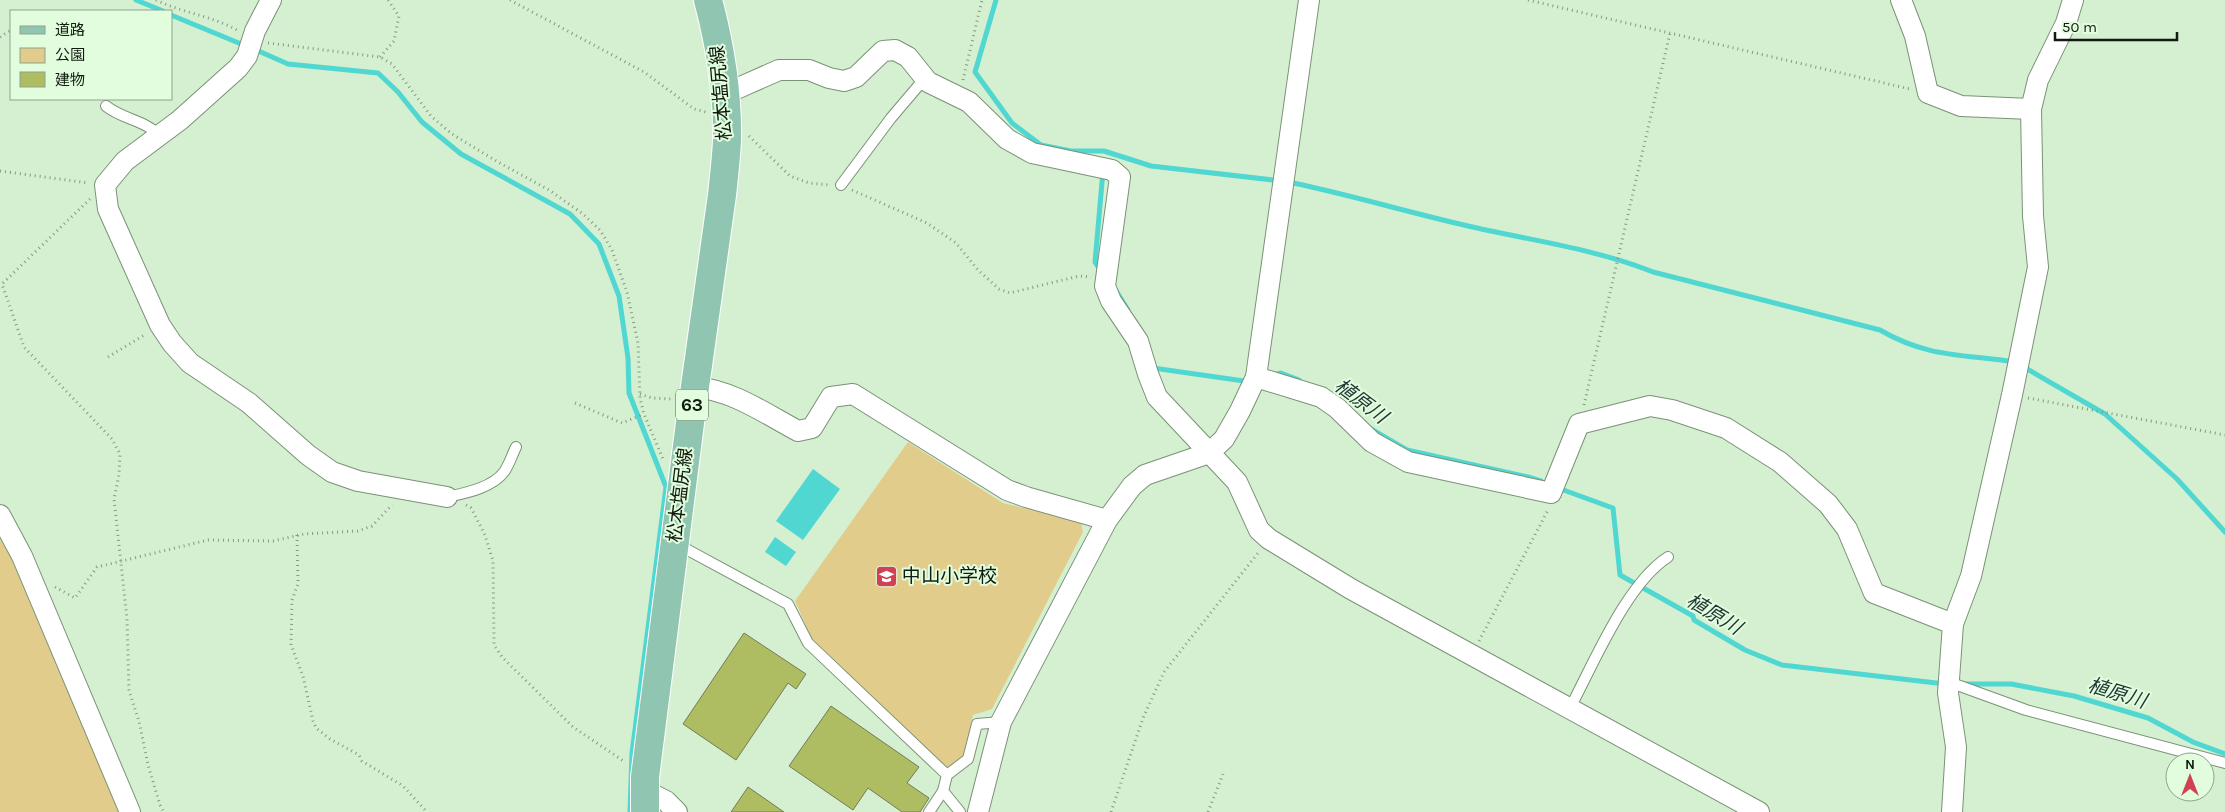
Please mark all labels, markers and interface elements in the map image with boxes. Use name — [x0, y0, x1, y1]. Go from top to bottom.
legend — [10, 10, 172, 100]
scale bar — [2055, 10, 2178, 42]
text: 50 m — [2062, 18, 2097, 36]
text: 道路 — [55, 21, 85, 39]
street label: 松本塩尻線 — [706, 45, 736, 141]
text: 公園 — [55, 46, 85, 64]
text: 建物 — [55, 71, 85, 89]
water label: 植原川 — [1330, 374, 1393, 429]
road number: 63 — [676, 390, 708, 420]
street label: 松本塩尻線 — [663, 447, 697, 543]
school or university icon: 中山小学校 — [874, 564, 898, 588]
place label: 中山小学校 — [902, 565, 997, 587]
water label: 植原川 — [1682, 589, 1747, 640]
water label: 植原川 — [2085, 673, 2151, 713]
north arrow — [2165, 752, 2215, 802]
text: N — [2185, 756, 2195, 773]

